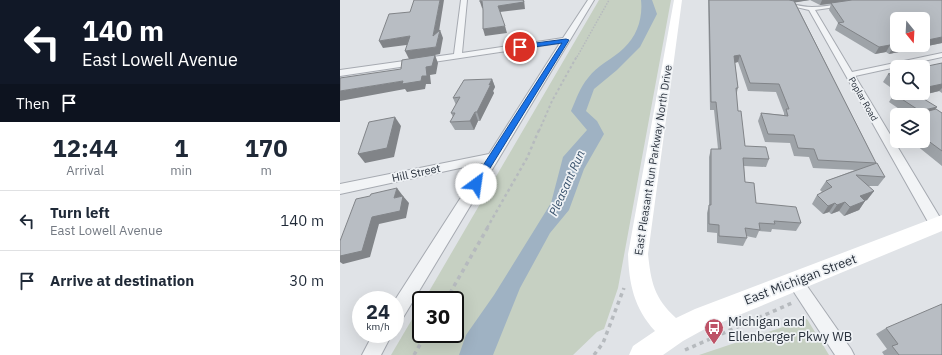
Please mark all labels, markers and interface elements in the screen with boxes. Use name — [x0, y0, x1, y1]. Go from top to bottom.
text: 140 m — [82, 12, 164, 49]
north arrow — [890, 12, 930, 52]
map controls — [890, 12, 930, 148]
icon: left — [16, 16, 68, 68]
pin — [503, 30, 537, 64]
icon: arrive — [509, 36, 531, 58]
text: East Lowell Avenue — [82, 48, 238, 71]
button: search — [890, 60, 930, 100]
street label: East Pleasant Run Parkway North Drive — [631, 64, 675, 256]
street label: Poplar Road — [846, 75, 880, 123]
icon: arrive — [58, 92, 80, 114]
text: Then — [16, 94, 50, 113]
button: layers — [890, 108, 930, 148]
text: 12:44 — [52, 132, 118, 164]
text: 1 — [174, 132, 188, 164]
text: 170 — [244, 132, 288, 164]
water label: Pleasant Run — [545, 147, 588, 218]
street label: Hill Street — [390, 161, 442, 185]
text: Arrival — [66, 162, 104, 179]
text: min — [170, 162, 192, 179]
text: m — [260, 162, 272, 179]
position arrow — [455, 163, 497, 205]
text: Turn left — [50, 203, 110, 222]
icon: left — [16, 210, 38, 232]
text: 140 m — [280, 211, 324, 230]
text: East Lowell Avenue — [50, 222, 163, 239]
street label: East Michigan Street — [741, 250, 859, 309]
icon: arrive — [16, 270, 38, 292]
text: Arrive at destination — [50, 271, 194, 290]
text: 30 m — [289, 271, 324, 290]
speed limit sign: 30 — [412, 291, 464, 343]
text: 24 — [366, 298, 390, 325]
place label: Michigan and Ellenberger Pkwy WB — [728, 313, 852, 345]
bus stop icon: Michigan and Ellenberger Pkwy WB — [703, 317, 725, 345]
text: km/h — [366, 320, 390, 333]

